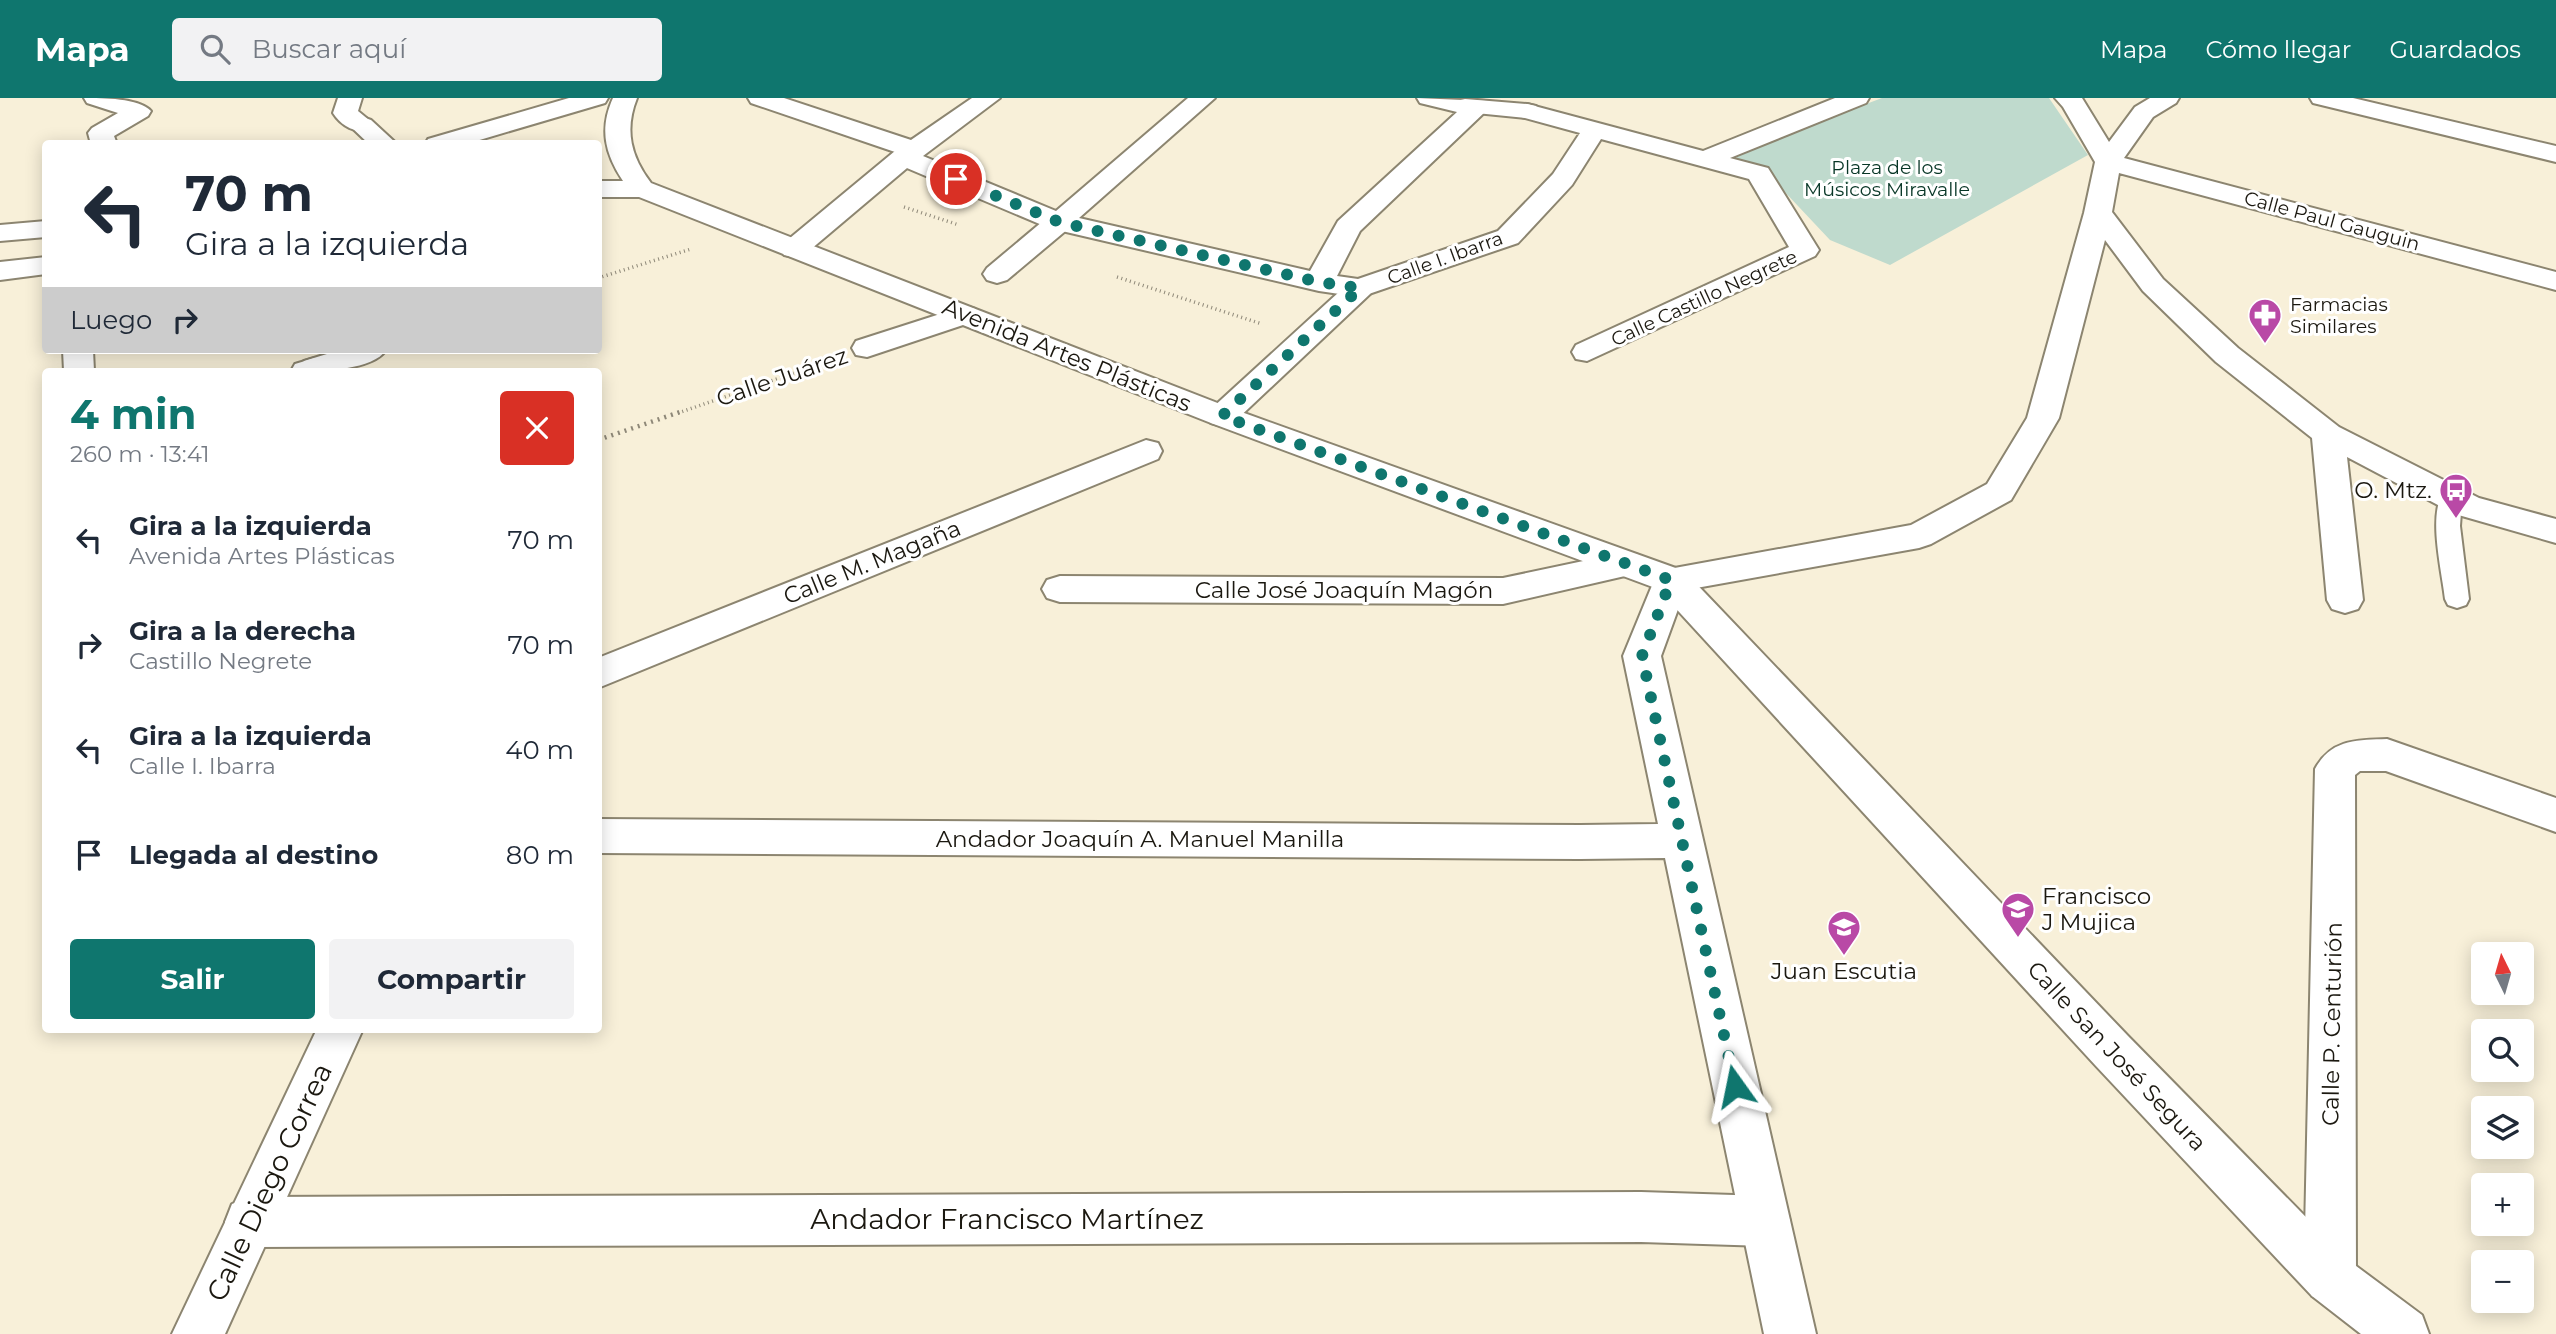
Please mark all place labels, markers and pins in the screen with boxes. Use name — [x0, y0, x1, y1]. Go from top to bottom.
pin — [926, 149, 986, 209]
place label: Farmacias Similares — [2290, 293, 2388, 338]
pharmacy icon: Farmacias Similares — [2246, 296, 2284, 345]
bus stop icon: O. Mtz. — [2437, 471, 2475, 520]
place label: O. Mtz. — [2354, 476, 2432, 504]
place label: Francisco J Mujica — [2041, 882, 2151, 936]
school or university icon: Francisco J Mujica — [1999, 890, 2037, 939]
school or university icon: Juan Escutia — [1825, 908, 1863, 957]
place label: Juan Escutia — [1770, 957, 1917, 985]

